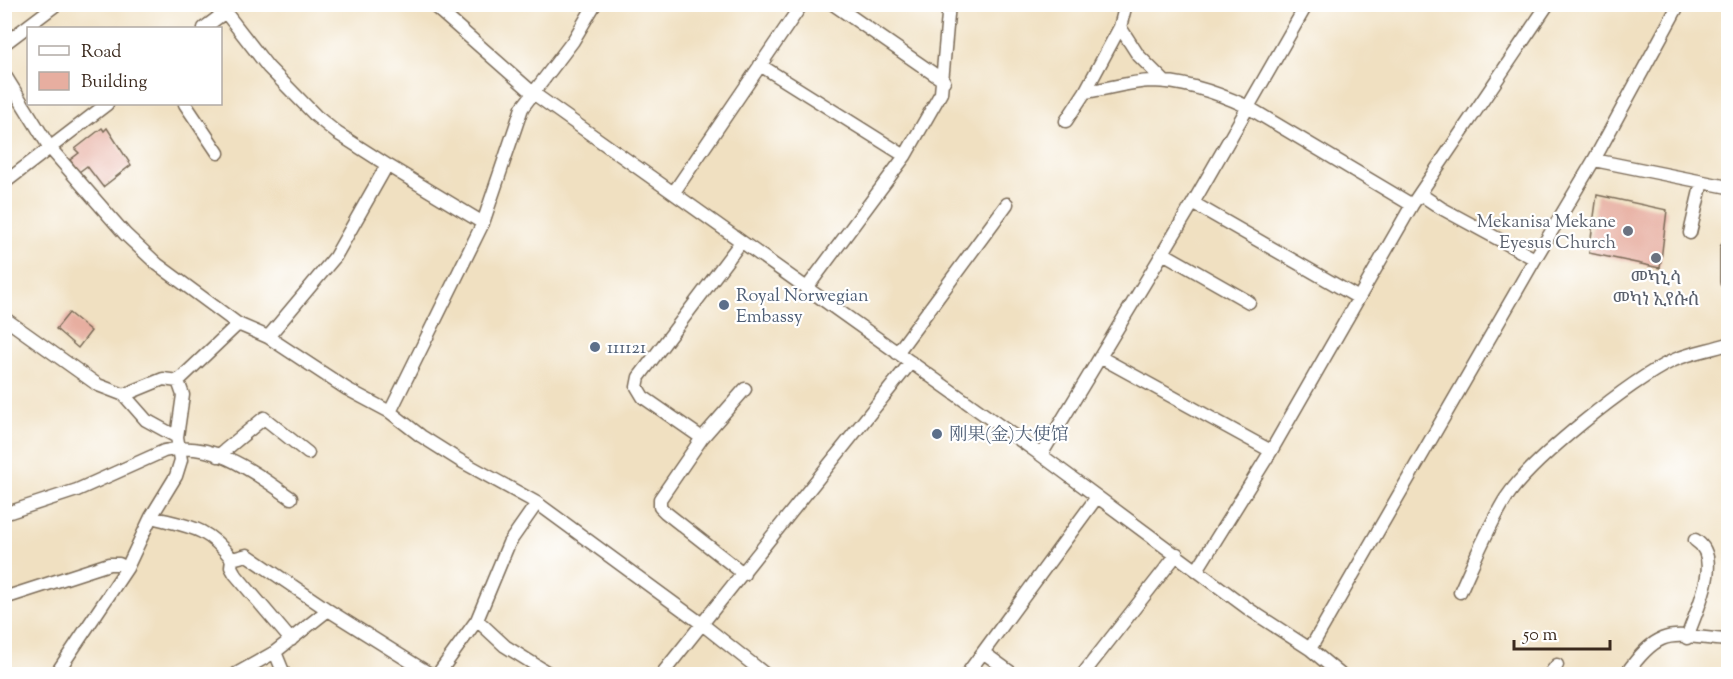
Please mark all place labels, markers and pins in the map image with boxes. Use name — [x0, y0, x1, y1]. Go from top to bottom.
place label: Mekanisa Mekane Eyesus Church — [1477, 210, 1616, 257]
marker: Mekanisa Mekane Eyesus Church — [1621, 224, 1635, 238]
marker: መካኒሳ መካነ ኢየሱስ — [1649, 251, 1663, 265]
place label: መካኒሳ መካነ ኢየሱስ — [1613, 267, 1699, 314]
place label: Royal Norwegian Embassy — [736, 284, 869, 331]
marker: Royal Norwegian Embassy — [717, 298, 731, 312]
place label: 111121 — [607, 336, 646, 362]
marker: 111121 — [588, 340, 602, 354]
place label: 刚果(金)大使馆 — [949, 423, 1069, 449]
marker: 刚果(金)大使馆 — [930, 427, 944, 441]

